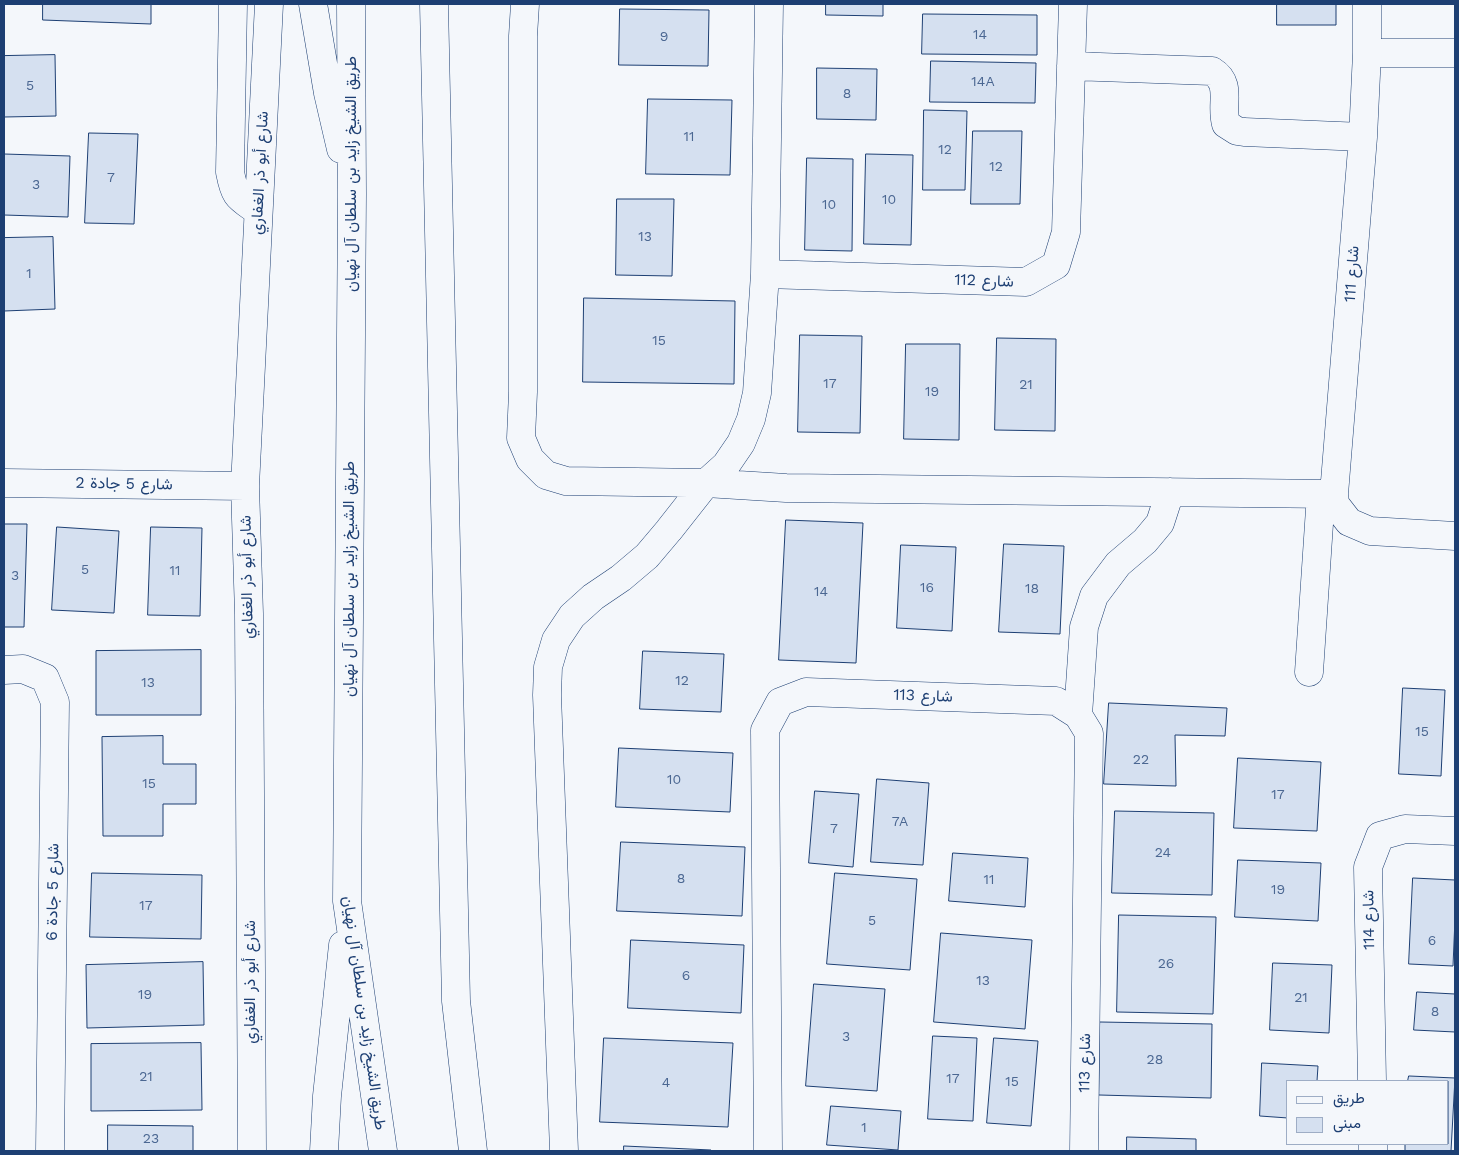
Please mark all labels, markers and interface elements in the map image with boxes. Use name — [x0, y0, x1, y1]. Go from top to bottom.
house number: 14 — [973, 27, 987, 43]
house number: 9 — [660, 29, 668, 45]
street label: طريق الشيخ زايد بن سلطان آل نهيان — [341, 56, 361, 292]
house number: 14A — [971, 74, 995, 90]
house number: 5 — [26, 78, 34, 94]
house number: 8 — [843, 86, 851, 102]
street label: شارع أبو ذر الغفاري — [247, 111, 273, 235]
house number: 11 — [684, 129, 694, 145]
house number: 12 — [938, 142, 952, 158]
house number: 12 — [989, 159, 1003, 175]
house number: 7 — [107, 170, 115, 186]
house number: 3 — [32, 177, 40, 193]
house number: 10 — [882, 192, 896, 208]
house number: 10 — [822, 197, 836, 213]
house number: 13 — [638, 229, 652, 245]
street label: شارع 111 — [1340, 245, 1364, 303]
house number: 1 — [26, 266, 32, 282]
street label: شارع 112 — [954, 270, 1014, 292]
house number: 15 — [652, 333, 666, 349]
house number: 17 — [823, 376, 837, 392]
house number: 21 — [1019, 377, 1033, 393]
house number: 19 — [925, 384, 939, 400]
street label: طريق الشيخ زايد بن سلطان آل نهيان — [339, 461, 359, 697]
street label: شارع 5 جادة 2 — [75, 474, 173, 494]
street label: شارع أبو ذر الغفاري — [236, 515, 258, 639]
house number: 5 — [81, 562, 89, 578]
house number: 11 — [170, 563, 180, 579]
house number: 3 — [11, 568, 19, 584]
house number: 16 — [920, 580, 934, 596]
house number: 18 — [1025, 581, 1039, 597]
house number: 14 — [814, 584, 828, 600]
house number: 12 — [675, 673, 689, 689]
house number: 13 — [141, 675, 155, 691]
street label: شارع 113 — [893, 685, 953, 707]
house number: 15 — [1415, 724, 1429, 740]
house number: 22 — [1133, 752, 1149, 768]
house number: 10 — [667, 772, 681, 788]
house number: 15 — [142, 776, 156, 792]
house number: 17 — [1271, 787, 1285, 803]
house number: 7A — [892, 814, 908, 830]
house number: 7 — [830, 821, 838, 837]
street label: شارع 5 جادة 6 — [43, 843, 63, 941]
house number: 24 — [1155, 845, 1171, 861]
house number: 8 — [677, 871, 685, 887]
house number: 11 — [984, 872, 994, 888]
house number: 19 — [1271, 882, 1285, 898]
street label: شارع 114 — [1359, 890, 1379, 950]
street label: طريق الشيخ زايد بن سلطان آل نهيان — [338, 895, 390, 1131]
house number: 17 — [139, 898, 153, 914]
house number: 5 — [868, 913, 876, 929]
street label: شارع أبو ذر الغفاري — [240, 920, 260, 1044]
house number: 6 — [1428, 933, 1436, 949]
house number: 26 — [1158, 956, 1174, 972]
house number: 6 — [682, 968, 690, 984]
house number: 13 — [976, 973, 990, 989]
house number: 19 — [138, 987, 152, 1003]
house number: 21 — [1294, 990, 1308, 1006]
house number: 8 — [1431, 1004, 1439, 1020]
house number: 3 — [842, 1029, 850, 1045]
street label: شارع 113 — [1075, 1033, 1095, 1093]
house number: 28 — [1147, 1052, 1163, 1068]
house number: 21 — [139, 1069, 153, 1085]
house number: 17 — [946, 1071, 960, 1087]
house number: 15 — [1005, 1074, 1019, 1090]
house number: 4 — [662, 1075, 670, 1091]
legend — [1286, 1080, 1449, 1145]
text: طريق — [1333, 1089, 1365, 1107]
text: مبنى — [1333, 1114, 1361, 1132]
house number: 1 — [861, 1120, 867, 1136]
house number: 23 — [143, 1131, 159, 1147]

